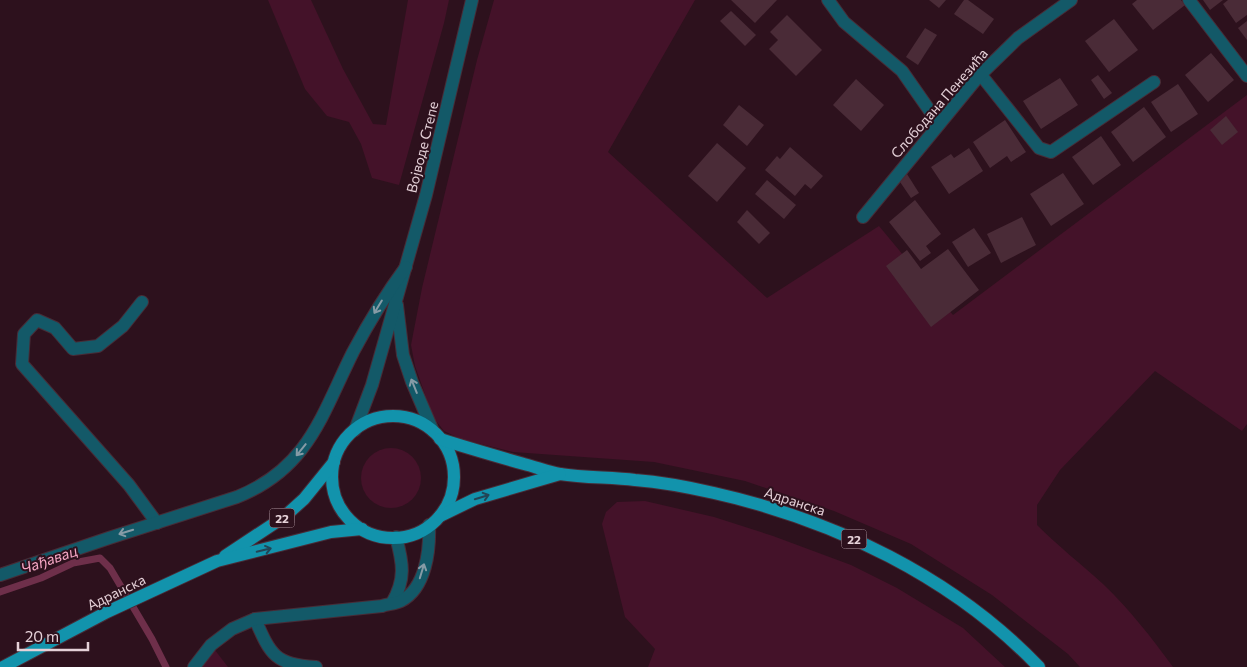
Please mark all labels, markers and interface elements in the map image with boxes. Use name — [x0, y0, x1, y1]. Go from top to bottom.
street label: Слободана Пенезића — [887, 45, 991, 161]
street label: Војводе Степе — [402, 100, 442, 194]
one-way arrow — [373, 299, 383, 313]
one-way arrow — [409, 379, 418, 395]
one-way arrow — [296, 443, 307, 456]
street label: Адранска — [762, 483, 828, 519]
one-way arrow — [474, 491, 490, 501]
road number: 22 — [270, 508, 294, 528]
one-way arrow — [118, 528, 134, 538]
road number: 22 — [842, 530, 866, 548]
water label: Чађавац — [18, 541, 80, 577]
one-way arrow — [256, 545, 272, 554]
one-way arrow — [418, 564, 428, 580]
street label: Адранска — [84, 571, 148, 613]
scale bar — [18, 620, 88, 652]
text: 20 m — [25, 627, 59, 645]

